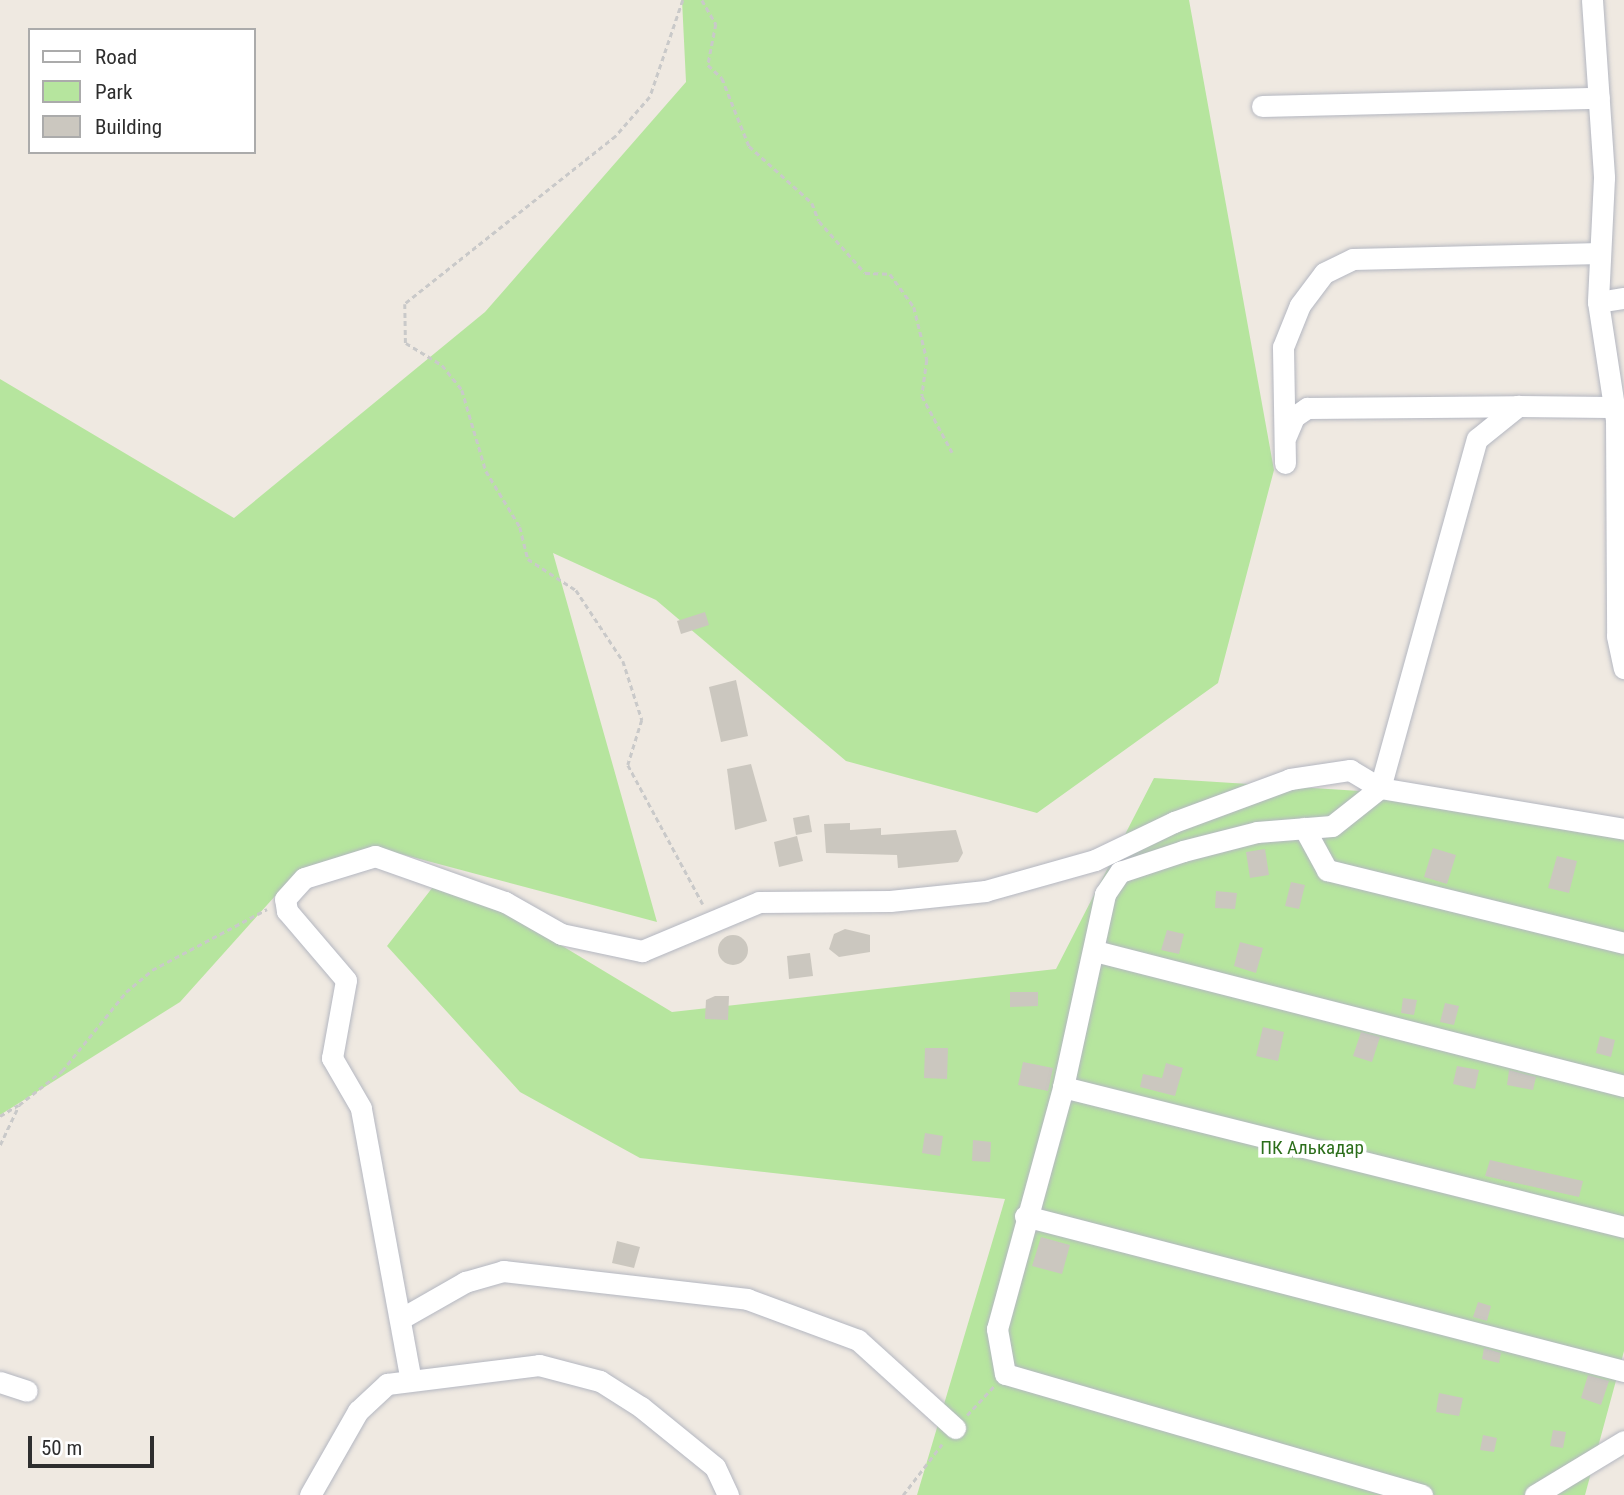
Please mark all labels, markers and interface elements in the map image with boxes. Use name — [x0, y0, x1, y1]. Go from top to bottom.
legend — [28, 28, 256, 154]
text: Road — [95, 45, 137, 69]
text: Park — [95, 80, 132, 104]
text: Building — [95, 115, 162, 139]
park label: ПК Алькадар — [1260, 1137, 1364, 1159]
scale bar — [32, 1422, 158, 1466]
text: 50 m — [41, 1436, 82, 1460]

